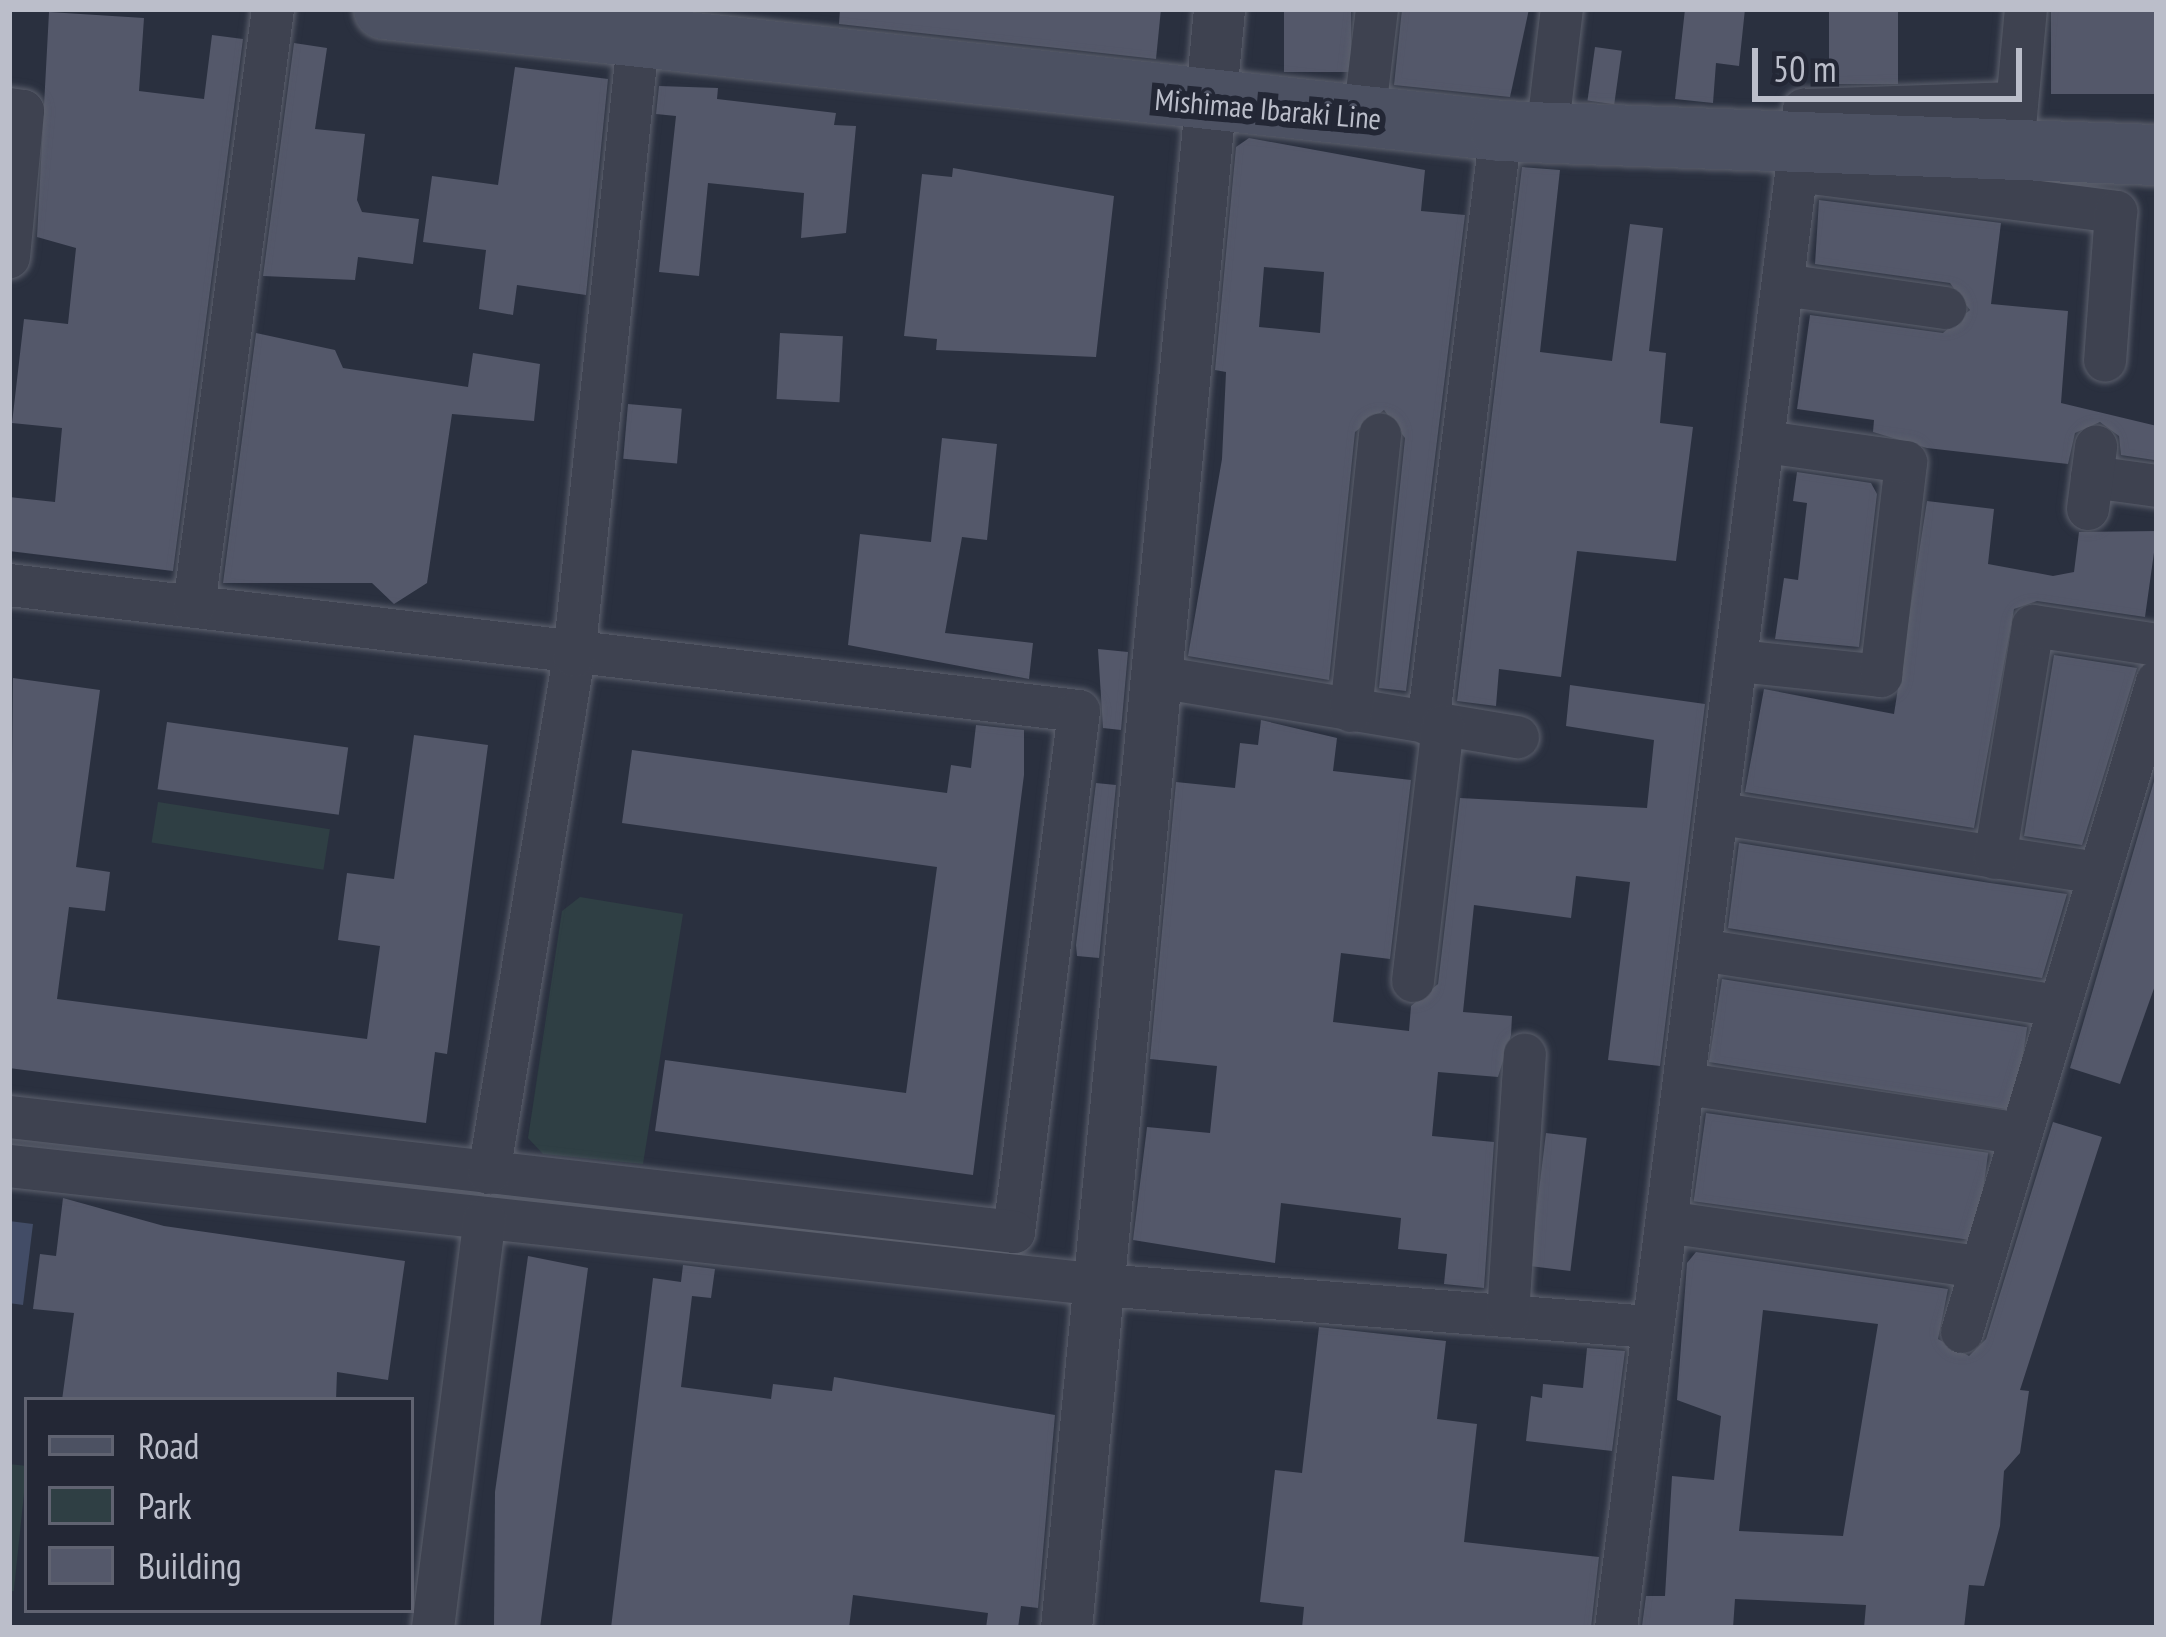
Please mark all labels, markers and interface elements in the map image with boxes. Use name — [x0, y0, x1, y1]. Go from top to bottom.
scale bar — [1758, 24, 2028, 98]
text: 50 m — [1773, 45, 1836, 92]
street label: Mishimae Ibaraki Line — [1153, 81, 1383, 137]
legend — [24, 1397, 414, 1613]
text: Road — [138, 1422, 199, 1469]
text: Park — [138, 1482, 192, 1529]
text: Building — [138, 1542, 242, 1589]

